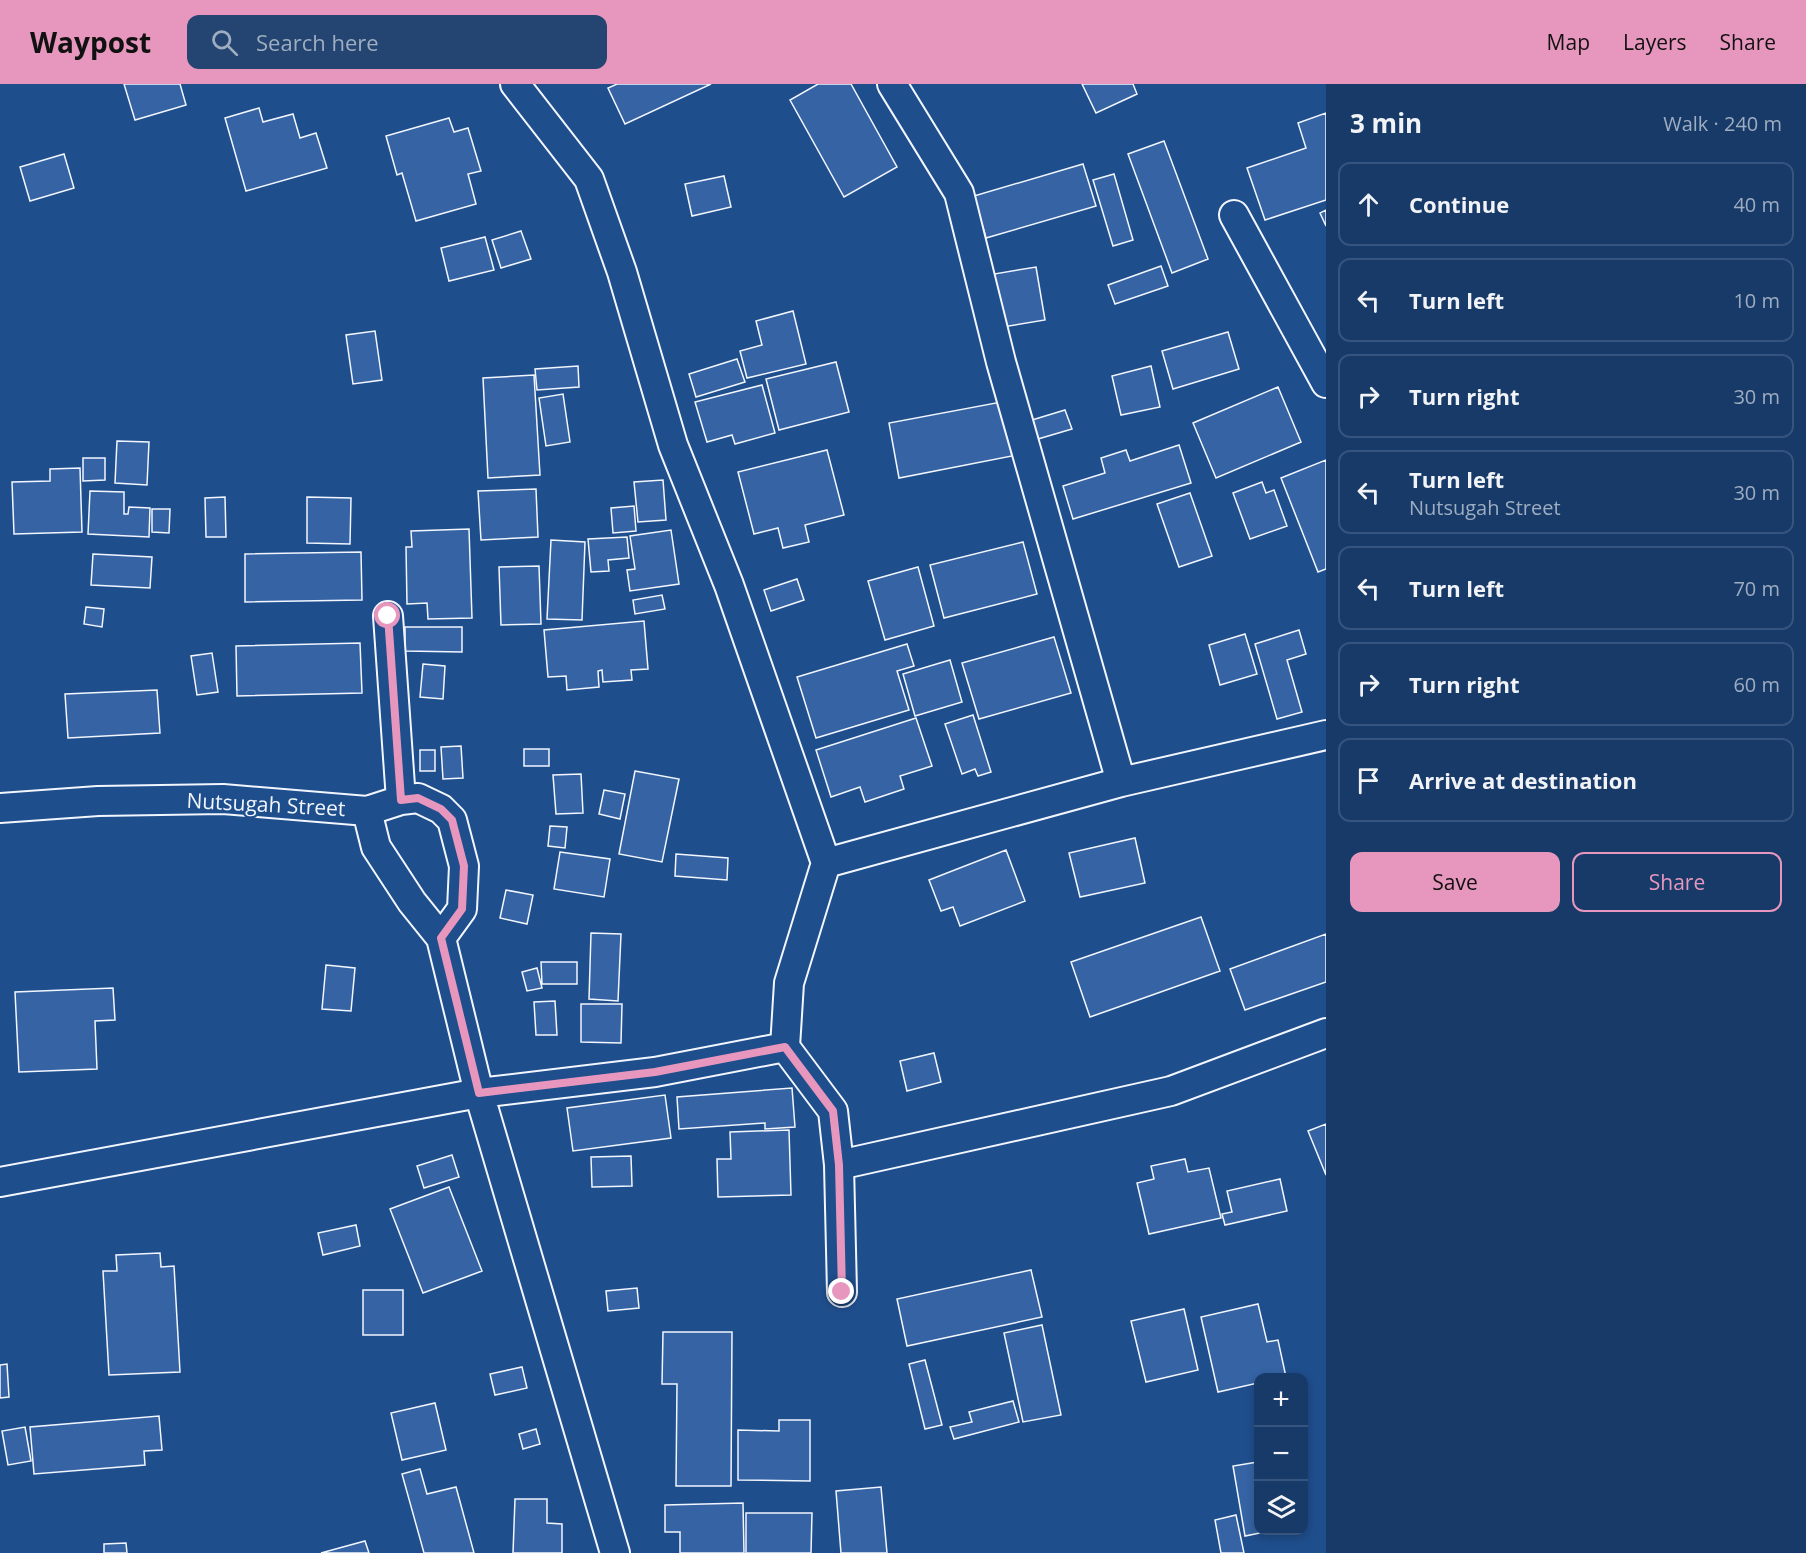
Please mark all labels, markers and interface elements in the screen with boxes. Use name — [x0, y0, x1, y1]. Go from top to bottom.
search box — [187, 15, 607, 69]
text: Waypost — [30, 23, 151, 61]
icon: search — [208, 26, 241, 59]
text: Search here — [256, 27, 379, 57]
text: Map — [1547, 28, 1590, 56]
text: Layers — [1623, 28, 1687, 56]
text: Share — [1720, 28, 1776, 56]
text: 3 min — [1350, 105, 1422, 141]
text: Walk · 240 m — [1663, 110, 1782, 137]
icon: ahead — [1352, 188, 1385, 221]
text: Continue — [1409, 189, 1509, 219]
text: 40 m — [1733, 191, 1780, 218]
icon: left — [1352, 284, 1385, 317]
text: Turn left — [1409, 285, 1504, 315]
text: 10 m — [1733, 287, 1780, 314]
icon: right — [1352, 380, 1385, 413]
text: Turn right — [1409, 381, 1520, 411]
text: 30 m — [1733, 383, 1780, 410]
text: Turn left — [1409, 464, 1504, 494]
icon: left — [1352, 476, 1385, 509]
text: 30 m — [1733, 479, 1780, 506]
text: Nutsugah Street — [1409, 494, 1561, 521]
icon: left — [1352, 572, 1385, 605]
text: Turn left — [1409, 573, 1504, 603]
text: 70 m — [1733, 575, 1780, 602]
route start — [374, 602, 400, 628]
icon: right — [1352, 668, 1385, 701]
text: Turn right — [1409, 669, 1520, 699]
text: 60 m — [1733, 671, 1780, 698]
icon: arrive — [1352, 764, 1385, 797]
text: Arrive at destination — [1409, 765, 1637, 795]
street label: Nutsugah Street — [186, 786, 346, 822]
button: Save — [1350, 852, 1560, 912]
button: Share — [1572, 852, 1782, 912]
route end — [828, 1278, 854, 1304]
map controls — [1254, 1373, 1308, 1535]
button: + — [1254, 1373, 1308, 1427]
button: − — [1254, 1427, 1308, 1481]
button: layers — [1254, 1481, 1308, 1535]

